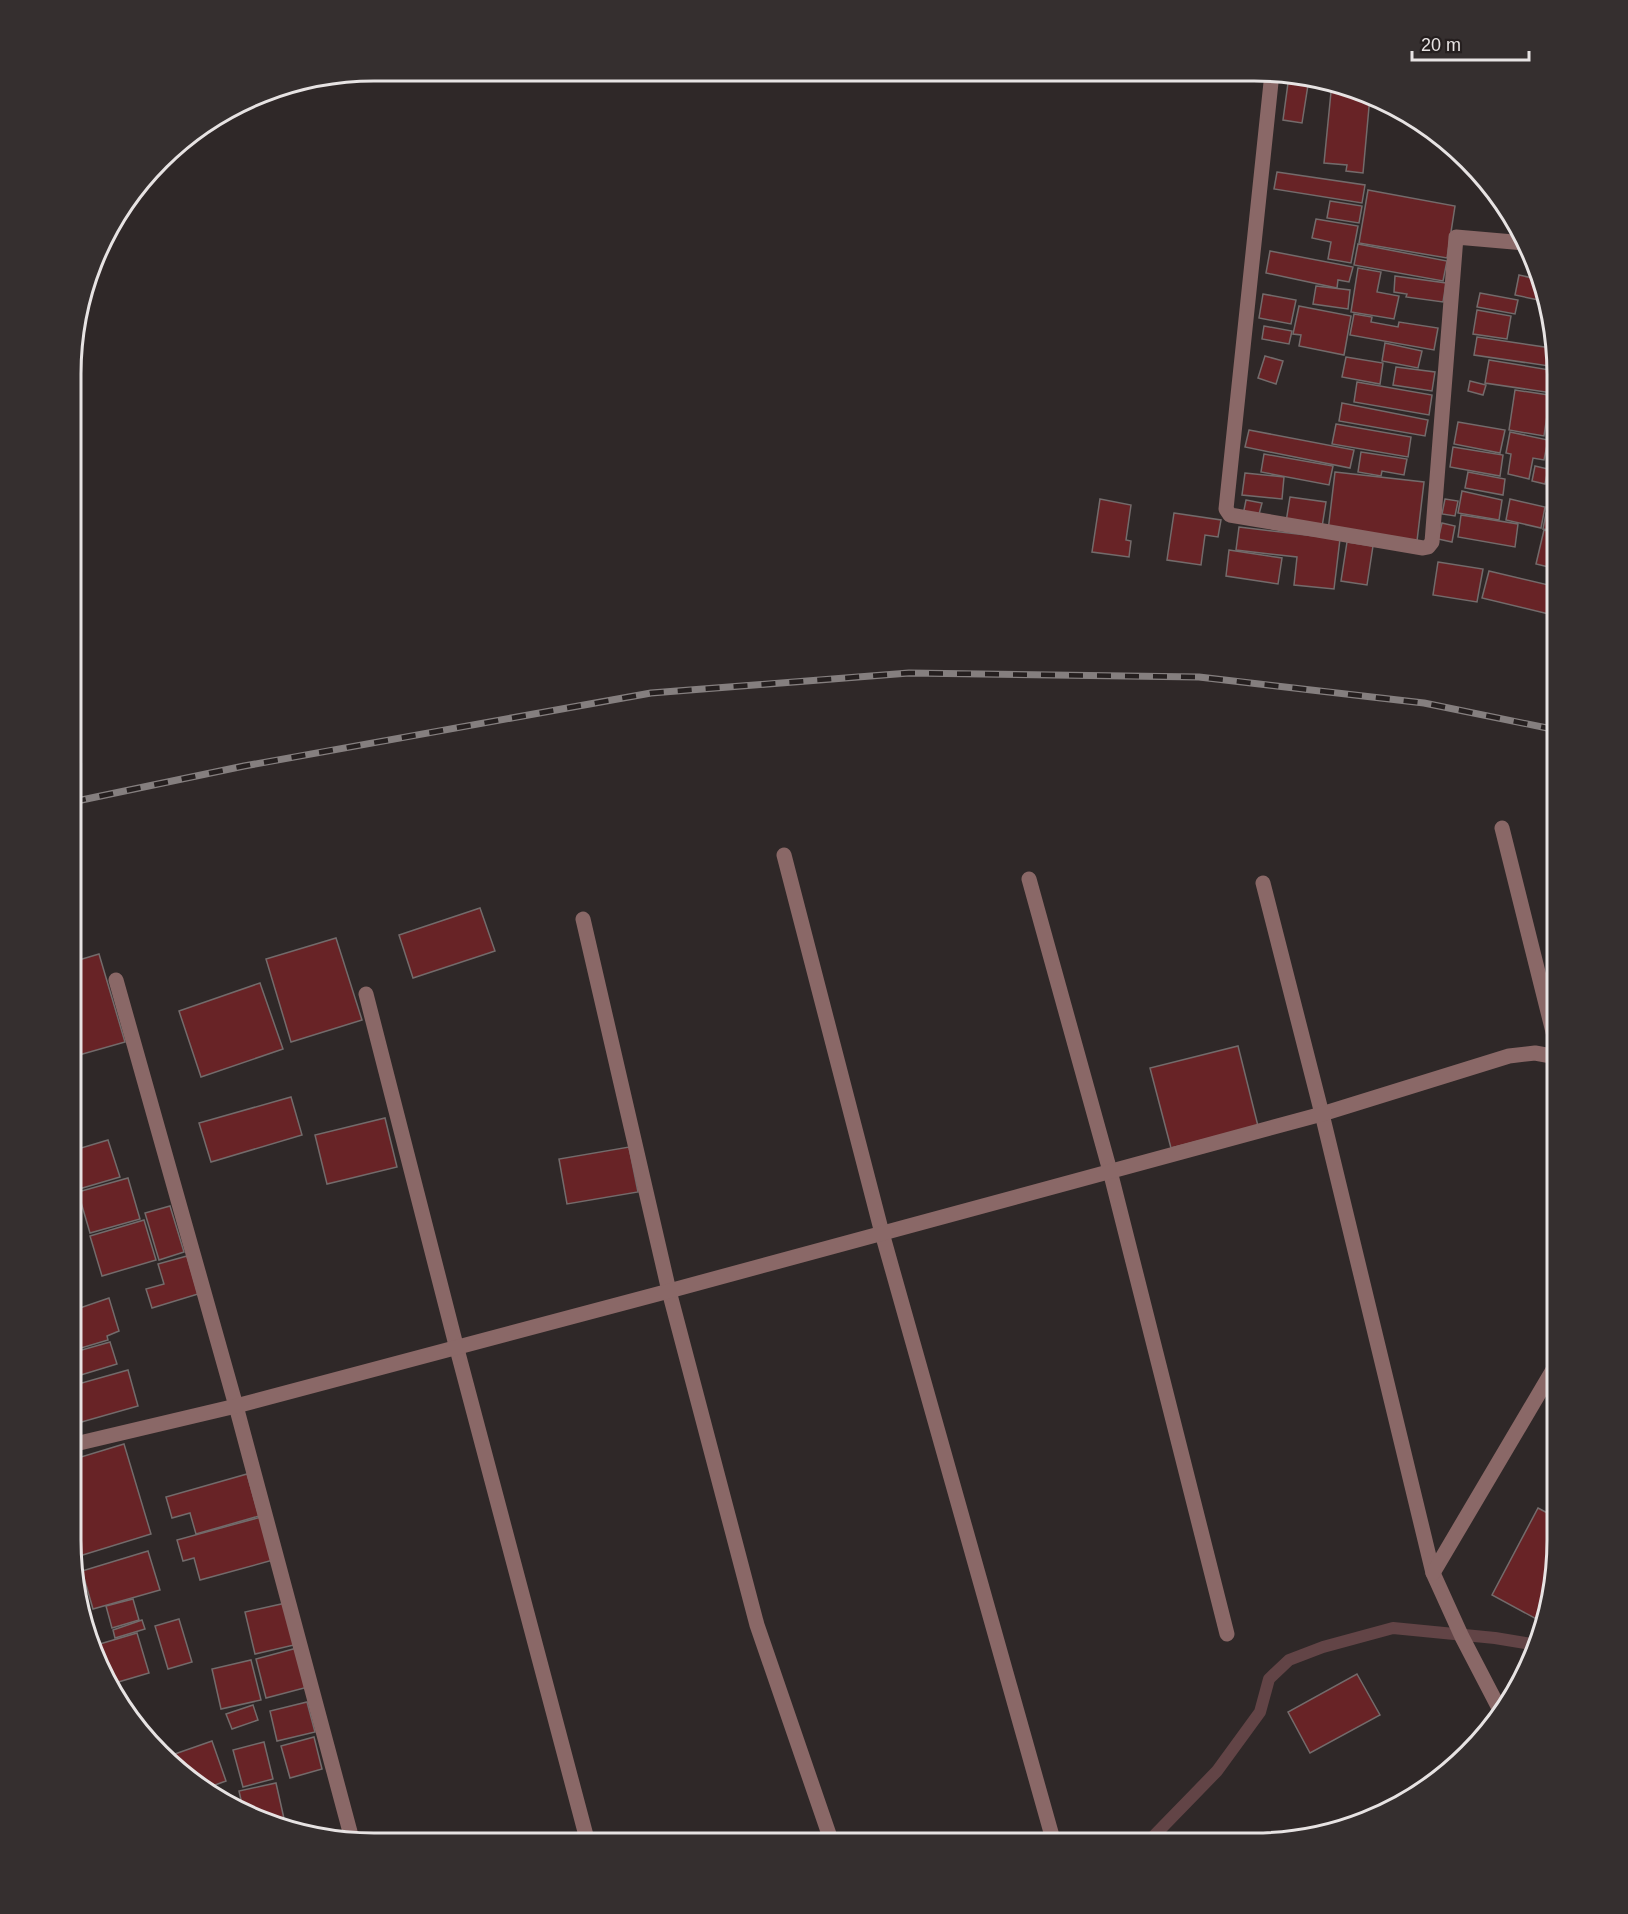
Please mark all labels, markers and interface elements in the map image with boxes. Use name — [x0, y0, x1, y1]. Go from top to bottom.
scale bar — [1412, 24, 1529, 62]
text: 20 m — [1421, 35, 1461, 55]

